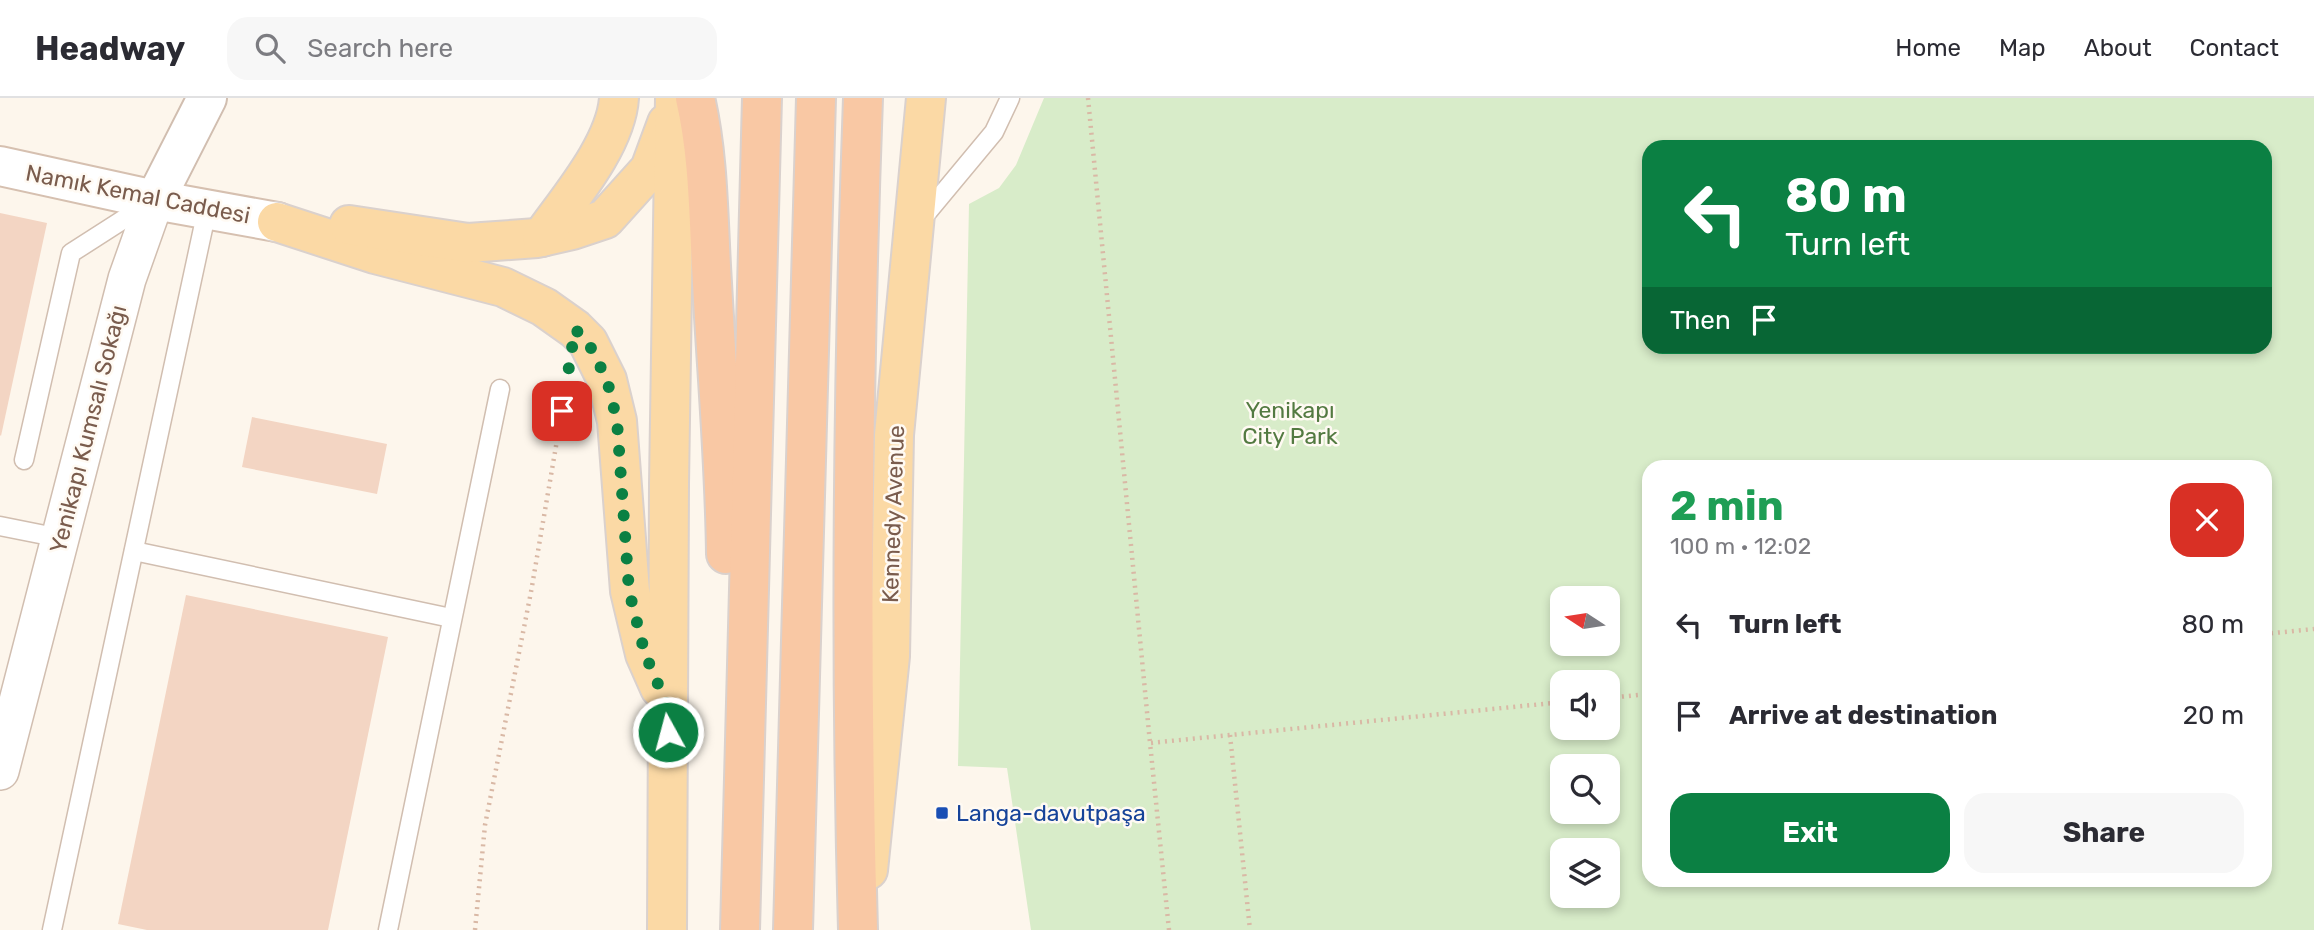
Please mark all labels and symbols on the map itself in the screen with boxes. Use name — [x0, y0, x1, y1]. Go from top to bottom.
street label: Namık Kemal Caddesi — [23, 159, 253, 229]
street label: Yenikapı Kumsalı Sokağı — [44, 302, 132, 556]
pin — [532, 381, 592, 441]
park label: Yenikapı City Park — [1242, 396, 1338, 450]
street label: Kennedy Avenue — [876, 424, 910, 604]
north arrow — [1550, 586, 1620, 656]
position arrow — [631, 695, 705, 769]
place label: Langa-davutpaşa — [956, 799, 1146, 827]
marker: Langa-davutpaşa — [934, 805, 950, 821]

